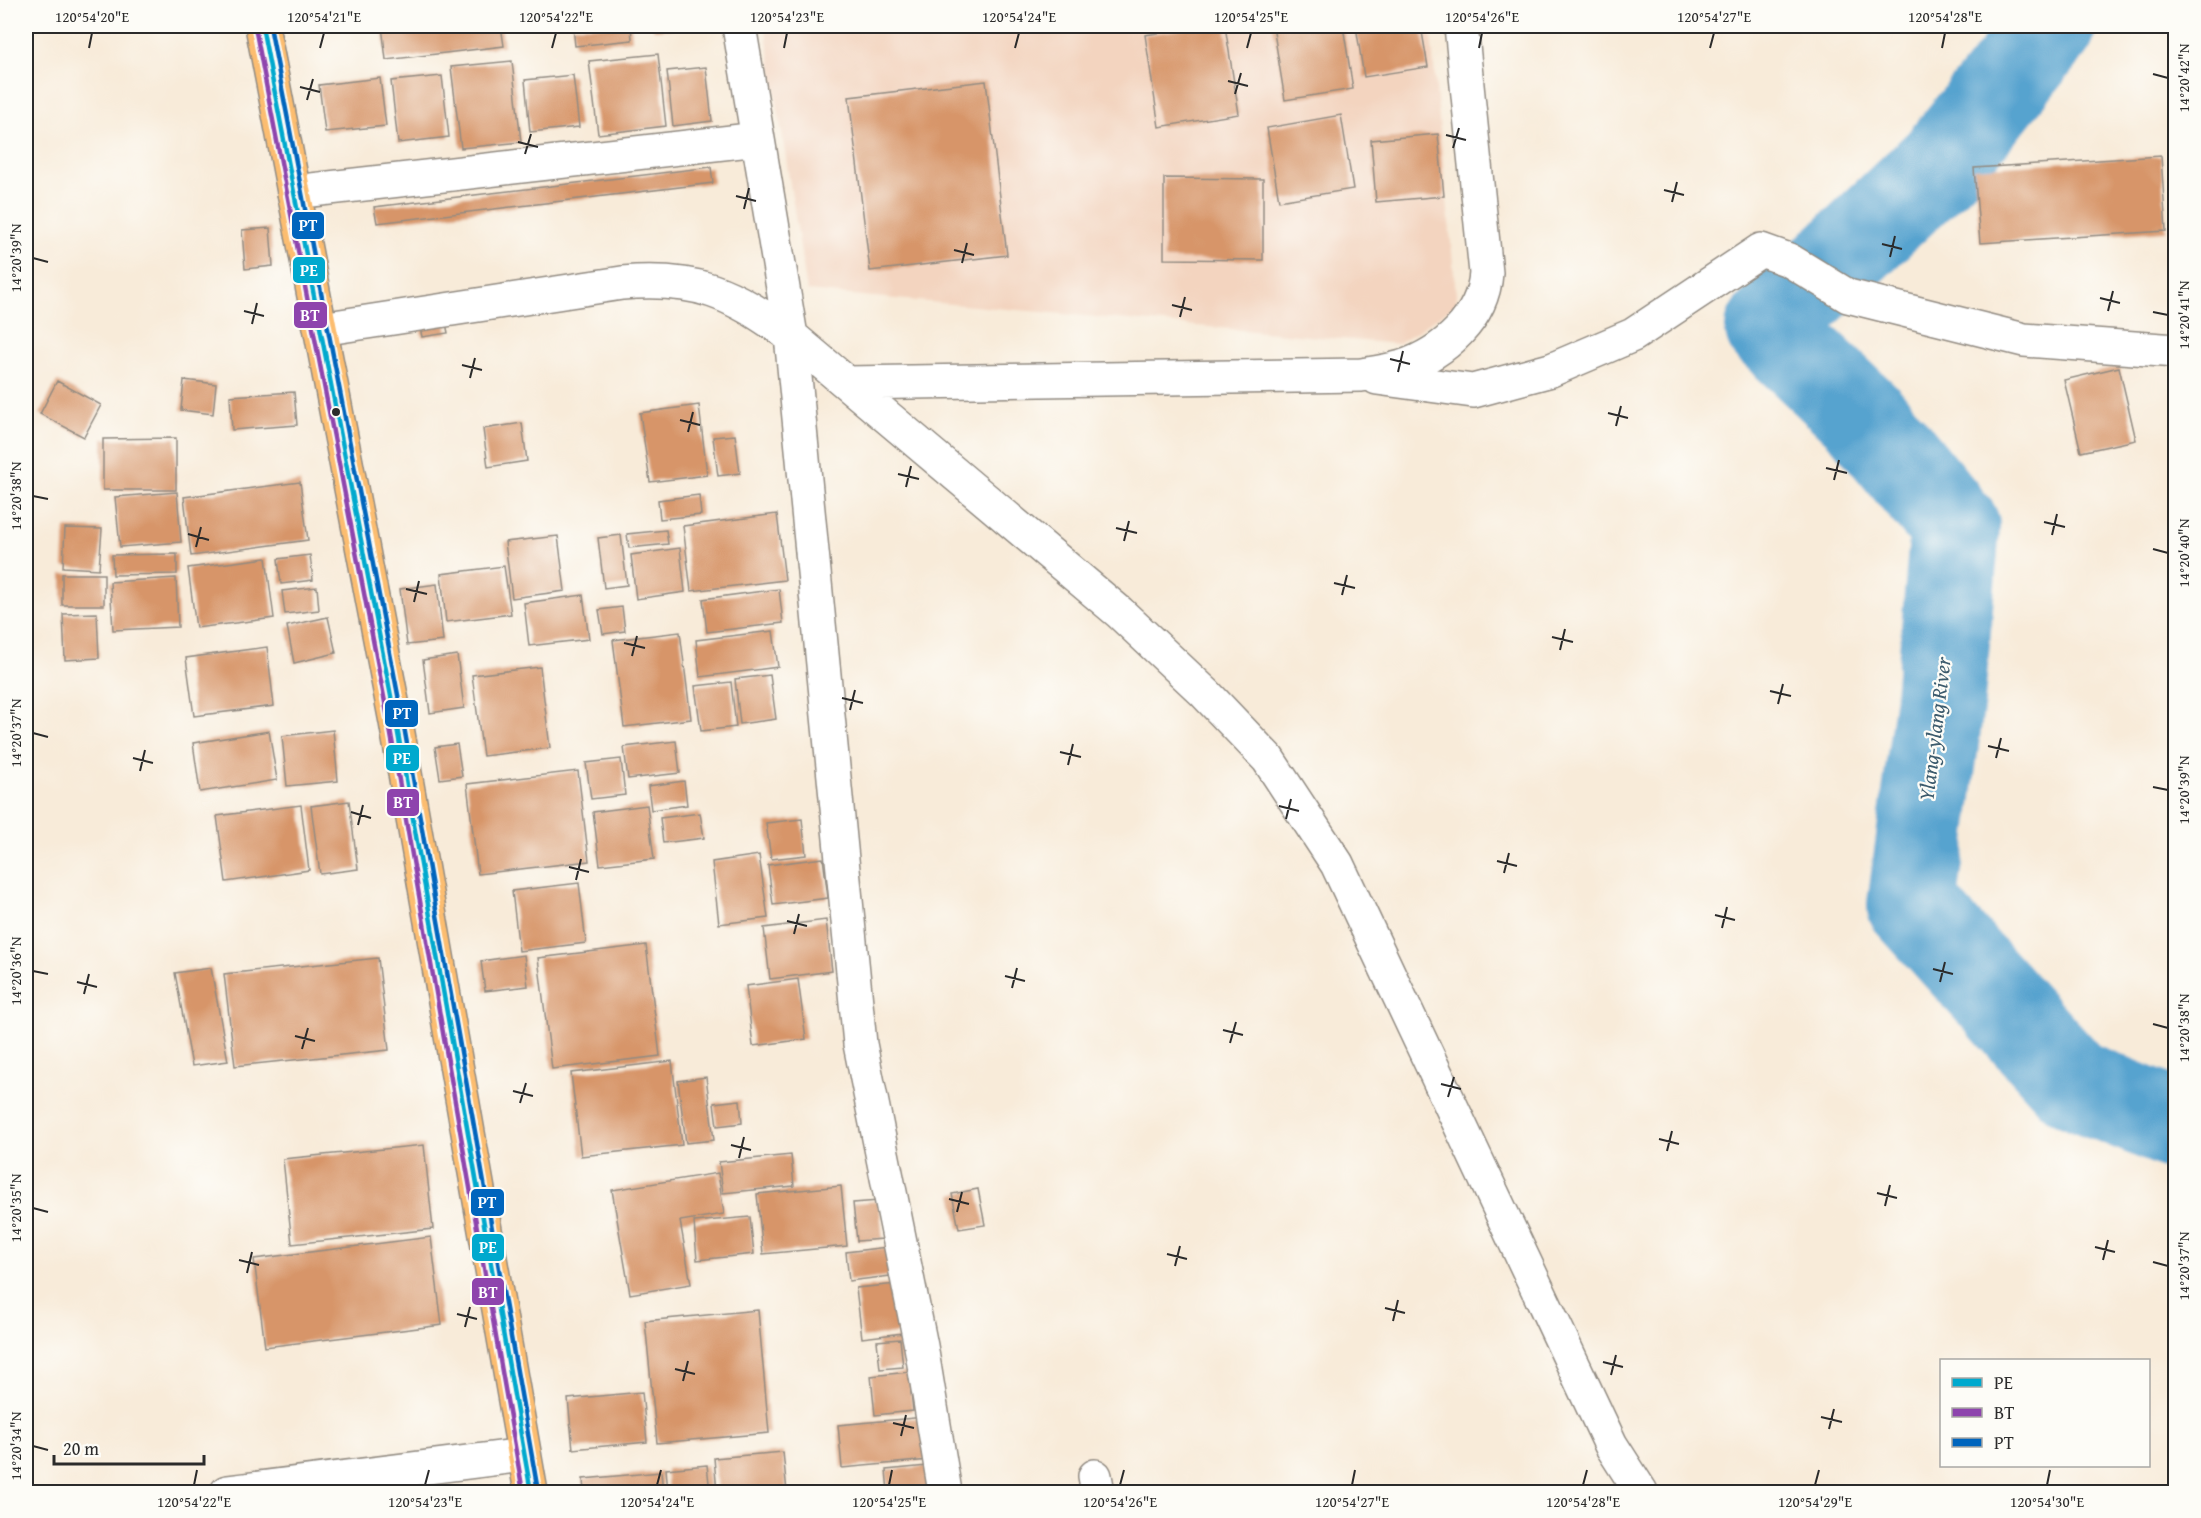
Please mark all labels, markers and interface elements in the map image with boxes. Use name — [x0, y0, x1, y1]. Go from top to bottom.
text: 120°54'20"E — [55, 6, 129, 27]
text: 120°54'21"E — [287, 6, 361, 27]
text: 120°54'22"E — [519, 6, 593, 27]
text: 120°54'23"E — [750, 6, 824, 27]
text: 120°54'24"E — [982, 6, 1056, 27]
text: 120°54'25"E — [1214, 6, 1288, 27]
text: 120°54'26"E — [1445, 6, 1519, 27]
text: 120°54'27"E — [1677, 6, 1751, 27]
text: 120°54'28"E — [1908, 6, 1982, 27]
text: 14°20'42"N — [2173, 43, 2194, 112]
line badge: PT — [291, 211, 325, 240]
text: PT — [299, 213, 318, 237]
text: 14°20'39"N — [5, 223, 26, 292]
line badge: PE — [292, 256, 326, 284]
text: PE — [300, 258, 318, 282]
text: 14°20'41"N — [2173, 280, 2194, 349]
line badge: BT — [293, 301, 328, 329]
text: BT — [300, 303, 320, 327]
unlabelled marker — [330, 406, 342, 418]
text: 14°20'38"N — [5, 461, 26, 530]
text: 14°20'40"N — [2173, 518, 2194, 587]
water label: Ylang-ylang River — [1910, 654, 1959, 803]
text: 14°20'37"N — [5, 698, 26, 767]
line badge: PT — [384, 699, 419, 728]
text: PT — [393, 701, 412, 725]
line badge: PE — [385, 744, 420, 772]
text: PE — [393, 746, 411, 770]
text: 14°20'39"N — [2173, 755, 2194, 824]
line badge: BT — [386, 788, 420, 817]
text: BT — [393, 790, 413, 814]
text: 14°20'36"N — [5, 936, 26, 1005]
text: 14°20'38"N — [2173, 993, 2194, 1062]
text: 14°20'35"N — [5, 1173, 26, 1242]
line badge: PT — [470, 1188, 505, 1217]
text: PT — [478, 1190, 497, 1214]
text: 14°20'37"N — [2173, 1231, 2194, 1300]
line badge: PE — [471, 1233, 505, 1262]
text: PE — [479, 1235, 497, 1259]
line badge: BT — [471, 1277, 505, 1306]
text: BT — [478, 1280, 498, 1304]
legend — [1940, 1359, 2150, 1467]
text: PE — [1994, 1369, 2013, 1396]
text: BT — [1994, 1399, 2014, 1426]
text: 14°20'34"N — [5, 1411, 26, 1480]
scale bar — [54, 1428, 204, 1466]
text: PT — [1994, 1429, 2014, 1456]
text: 20 m — [63, 1435, 99, 1462]
text: 120°54'22"E — [157, 1491, 231, 1512]
text: 120°54'23"E — [388, 1491, 462, 1512]
text: 120°54'24"E — [620, 1491, 694, 1512]
text: 120°54'25"E — [852, 1491, 926, 1512]
text: 120°54'26"E — [1083, 1491, 1157, 1512]
text: 120°54'27"E — [1315, 1491, 1389, 1512]
text: 120°54'28"E — [1546, 1491, 1620, 1512]
text: 120°54'29"E — [1778, 1491, 1852, 1512]
text: 120°54'30"E — [2010, 1491, 2084, 1512]

